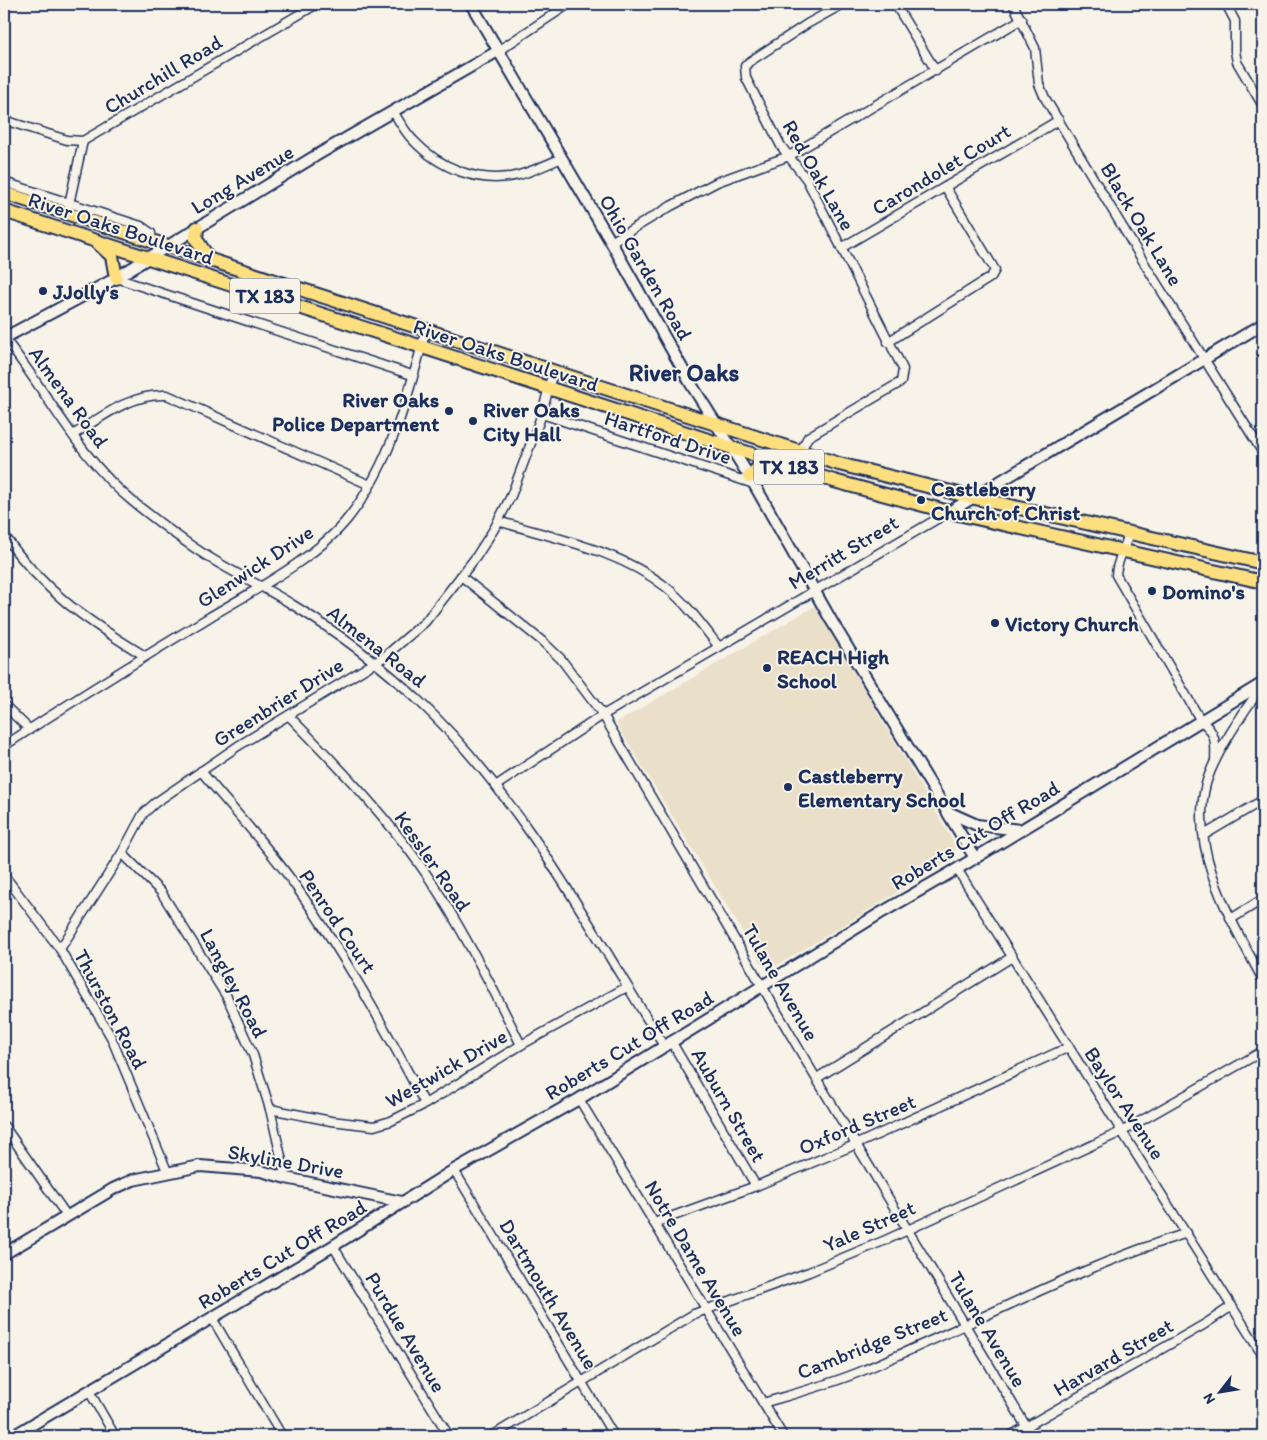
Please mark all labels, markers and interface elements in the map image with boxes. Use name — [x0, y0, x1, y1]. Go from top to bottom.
street label: Churchill Road — [99, 29, 227, 119]
street label: Red Oak Lane — [777, 115, 861, 235]
street label: Carondolet Court — [867, 118, 1015, 220]
street label: Long Avenue — [186, 139, 298, 219]
street label: Black Oak Lane — [1095, 158, 1189, 290]
street label: River Oaks Boulevard — [25, 186, 217, 270]
street label: Ohio Garden Road — [594, 190, 698, 344]
road number: TX 183 — [230, 278, 300, 314]
place label: JJolly's — [52, 279, 119, 305]
marker: JJolly's — [37, 285, 49, 297]
street label: River Oaks Boulevard — [410, 313, 602, 397]
street label: Almena Road — [24, 341, 114, 453]
district label: River Oaks — [629, 358, 740, 387]
place label: River Oaks Police Department — [272, 387, 439, 437]
place label: River Oaks City Hall — [483, 397, 580, 447]
marker: River Oaks Police Department — [443, 405, 455, 417]
street label: Hartford Drive — [601, 405, 735, 469]
marker: River Oaks City Hall — [467, 415, 479, 427]
road number: TX 183 — [754, 450, 824, 484]
place label: Castleberry Church of Christ — [931, 476, 1080, 525]
marker: Castleberry Church of Christ — [915, 494, 927, 506]
street label: Merritt Street — [783, 509, 903, 595]
street label: Glenwick Drive — [192, 519, 318, 613]
place label: Domino's — [1162, 579, 1245, 604]
marker: Domino's — [1146, 585, 1158, 597]
street label: Almena Road — [322, 599, 432, 693]
place label: Victory Church — [1005, 611, 1139, 637]
marker: Victory Church — [989, 617, 1001, 629]
place label: REACH High School — [777, 644, 889, 693]
street label: Greenbrier Drive — [208, 652, 348, 752]
marker: REACH High School — [761, 662, 773, 674]
place label: Castleberry Elementary School — [798, 763, 967, 813]
street label: Roberts Cut Off Road — [886, 775, 1064, 895]
marker: Castleberry Elementary School — [782, 781, 794, 793]
street label: Kessler Road — [389, 806, 477, 916]
street label: Penrod Court — [294, 864, 382, 978]
street label: Tulane Avenue — [737, 919, 825, 1045]
street label: Langley Road — [195, 924, 273, 1042]
street label: Thurston Road — [69, 945, 153, 1074]
street label: Roberts Cut Off Road — [540, 985, 718, 1105]
street label: Westwick Drive — [381, 1023, 511, 1113]
street label: Baylor Avenue — [1079, 1042, 1171, 1164]
street label: Auburn Street — [686, 1044, 772, 1166]
street label: Oxford Street — [795, 1088, 919, 1160]
street label: Skyline Drive — [226, 1139, 346, 1183]
street label: Notre Dame Avenue — [640, 1175, 752, 1341]
street label: Roberts Cut Off Road — [193, 1194, 371, 1314]
street label: Yale Street — [819, 1195, 919, 1257]
street label: Dartmouth Avenue — [494, 1214, 604, 1374]
street label: Tulane Avenue — [944, 1266, 1032, 1392]
street label: Purdue Avenue — [360, 1267, 452, 1397]
street label: Cambridge Street — [793, 1301, 951, 1385]
street label: Harvard Street — [1049, 1313, 1178, 1401]
north arrow — [1194, 1368, 1244, 1418]
text: N — [1200, 1390, 1219, 1407]

